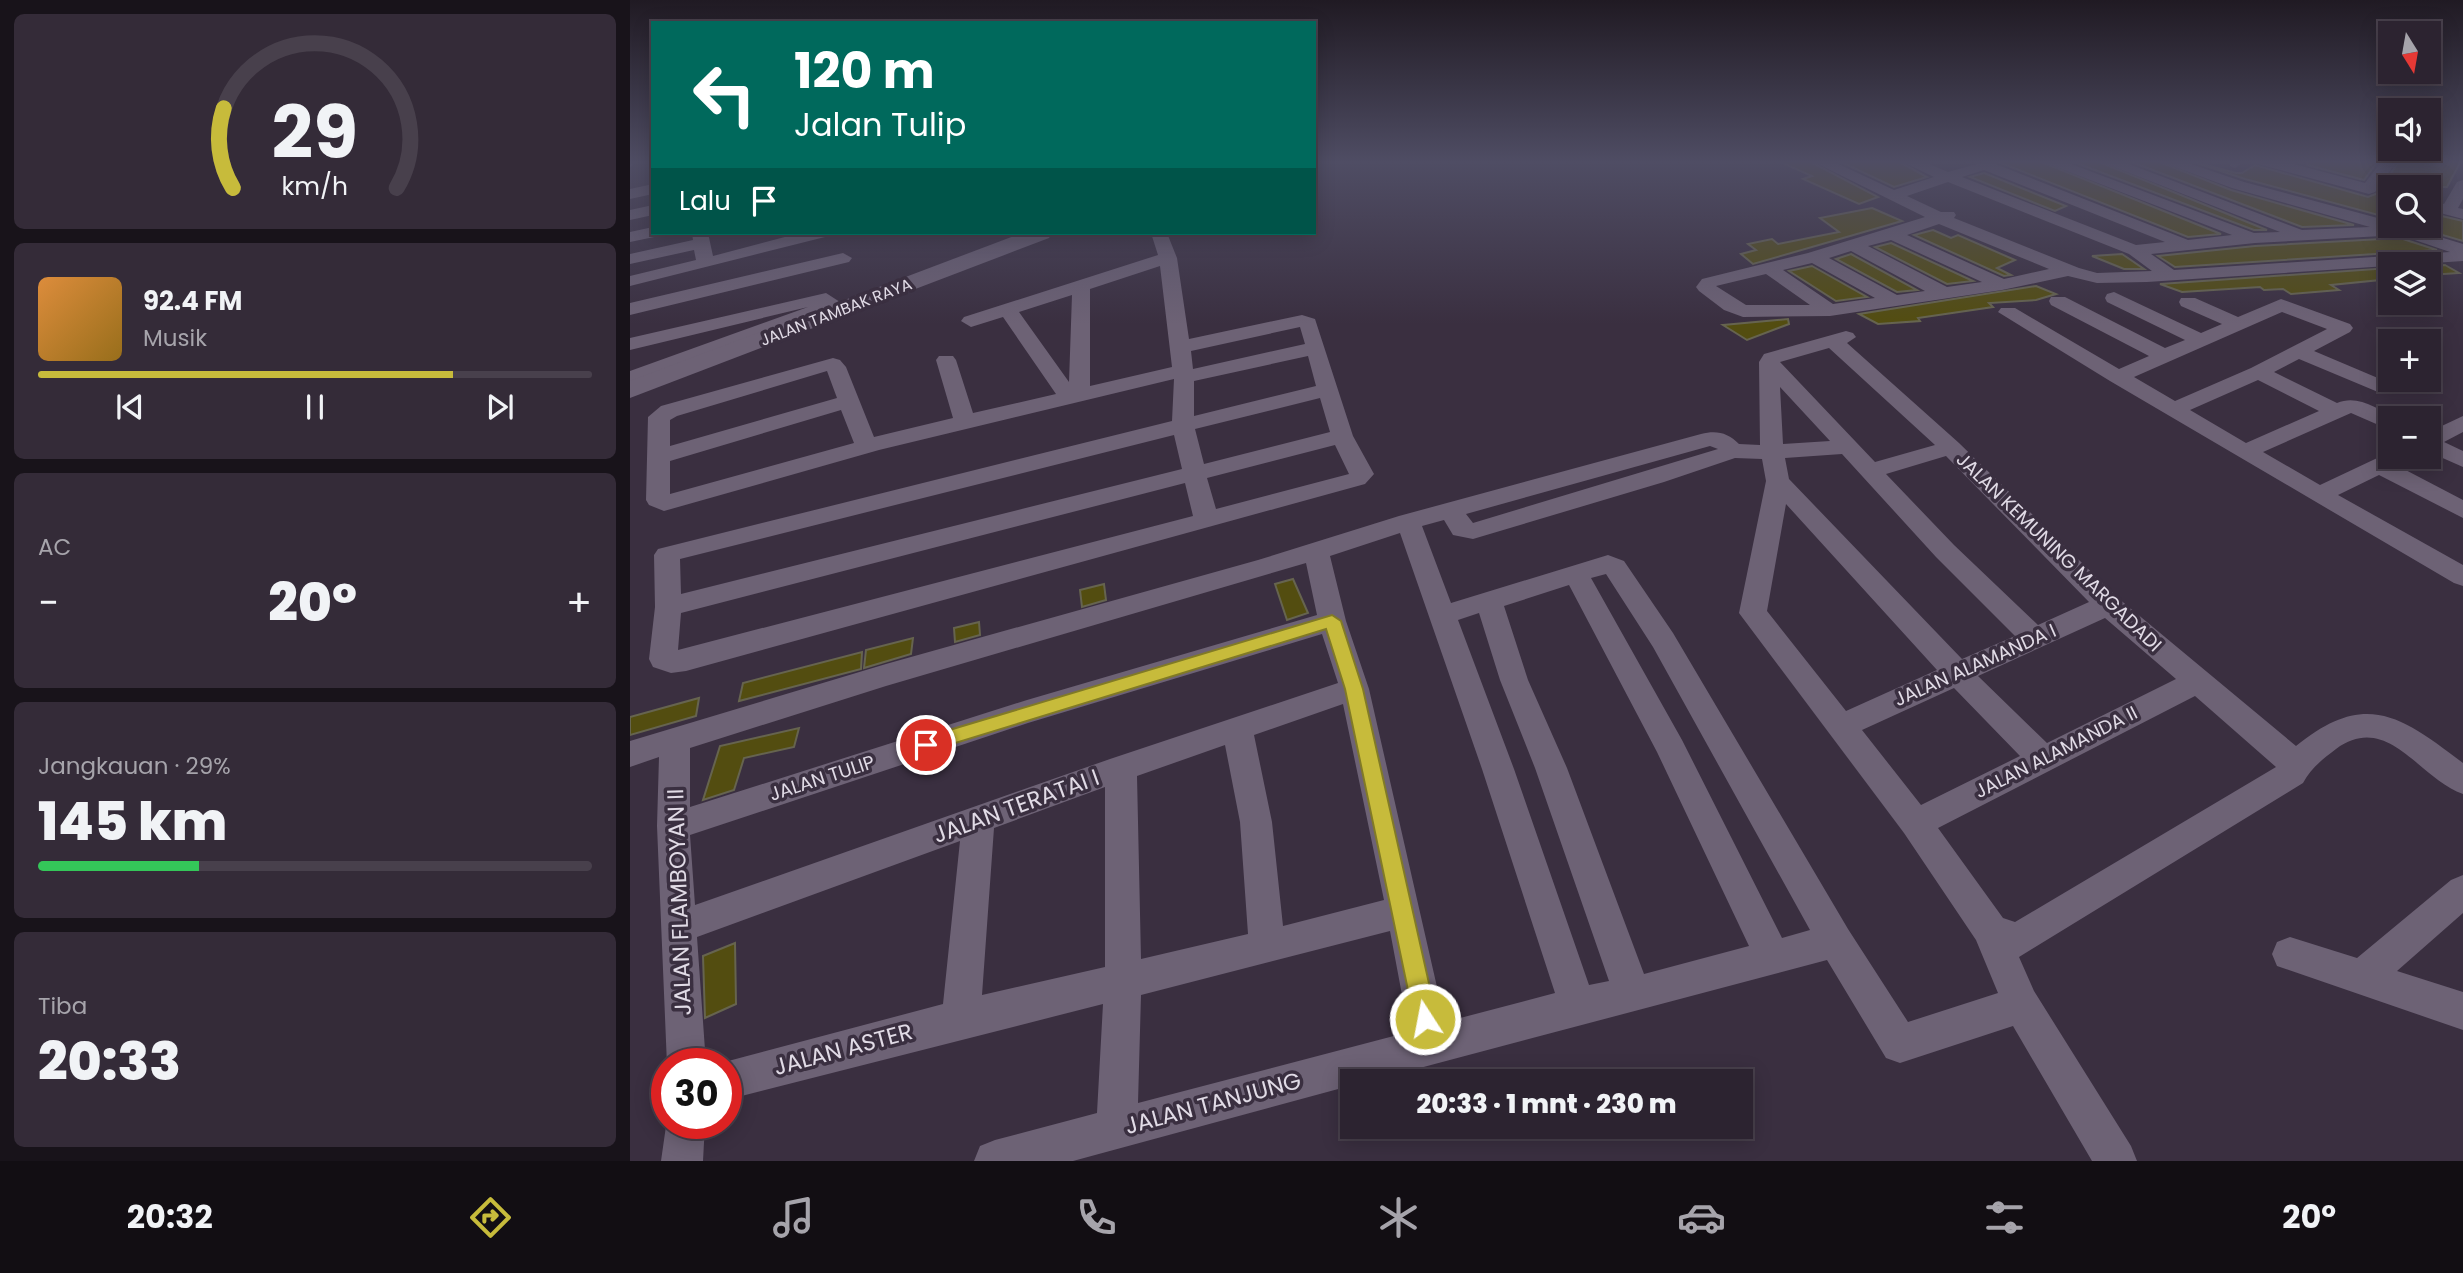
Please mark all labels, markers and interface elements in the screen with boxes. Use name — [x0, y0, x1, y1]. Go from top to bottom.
north arrow — [2378, 21, 2441, 84]
map controls — [2378, 21, 2441, 469]
text: 120 m — [794, 37, 935, 105]
icon: left — [679, 49, 770, 140]
text: 29 — [272, 82, 358, 183]
button: sound — [2378, 98, 2441, 161]
text: Jalan Tulip — [794, 102, 966, 147]
text: km/h — [282, 169, 348, 204]
button: search — [2378, 175, 2441, 238]
icon: arrive — [745, 182, 783, 220]
text: Lalu — [679, 183, 731, 219]
button: layers — [2378, 252, 2441, 315]
street label: JALAN TAMBAK RAYA — [757, 272, 915, 352]
text: 92.4 FM — [143, 283, 242, 319]
text: Musik — [143, 322, 207, 354]
button: + — [2378, 329, 2441, 392]
icon: previous — [111, 388, 149, 426]
icon: pause — [296, 388, 334, 426]
icon: next — [481, 388, 519, 426]
button: − — [2378, 406, 2441, 469]
street label: JALAN KEMUNING MARGADADI — [1950, 446, 2168, 658]
text: AC — [38, 531, 71, 563]
text: 20° — [268, 566, 357, 639]
text: − — [38, 576, 59, 629]
text: + — [566, 576, 592, 629]
street label: JALAN ALAMANDA I — [1890, 617, 2060, 713]
street label: JALAN ALAMANDA II — [1970, 699, 2142, 805]
pin — [896, 715, 956, 775]
icon: arrive — [907, 726, 945, 764]
street label: JALAN TULIP — [766, 748, 878, 808]
text: Jangkauan · 29% — [38, 750, 231, 782]
street label: JALAN TERATAI I — [929, 761, 1103, 851]
text: 145 km — [38, 785, 227, 858]
street label: JALAN FLAMBOYAN II — [659, 788, 699, 1016]
position arrow — [1388, 982, 1462, 1056]
text: Tiba — [38, 990, 87, 1022]
street label: JALAN ASTER — [770, 1015, 916, 1083]
text: 20:33 — [38, 1025, 181, 1098]
speed limit sign: 30 — [651, 1048, 742, 1139]
street label: JALAN TANJUNG — [1121, 1064, 1305, 1142]
text: 20:33 · 1 mnt · 230 m — [1416, 1086, 1677, 1122]
icon: directions — [466, 1193, 515, 1242]
icon: music — [769, 1193, 818, 1242]
icon: phone — [1072, 1193, 1121, 1242]
icon: climate — [1374, 1193, 1423, 1242]
icon: car — [1677, 1193, 1726, 1242]
icon: filters — [1980, 1193, 2029, 1242]
text: 20:32 — [127, 1194, 213, 1239]
text: 20° — [2282, 1194, 2336, 1239]

